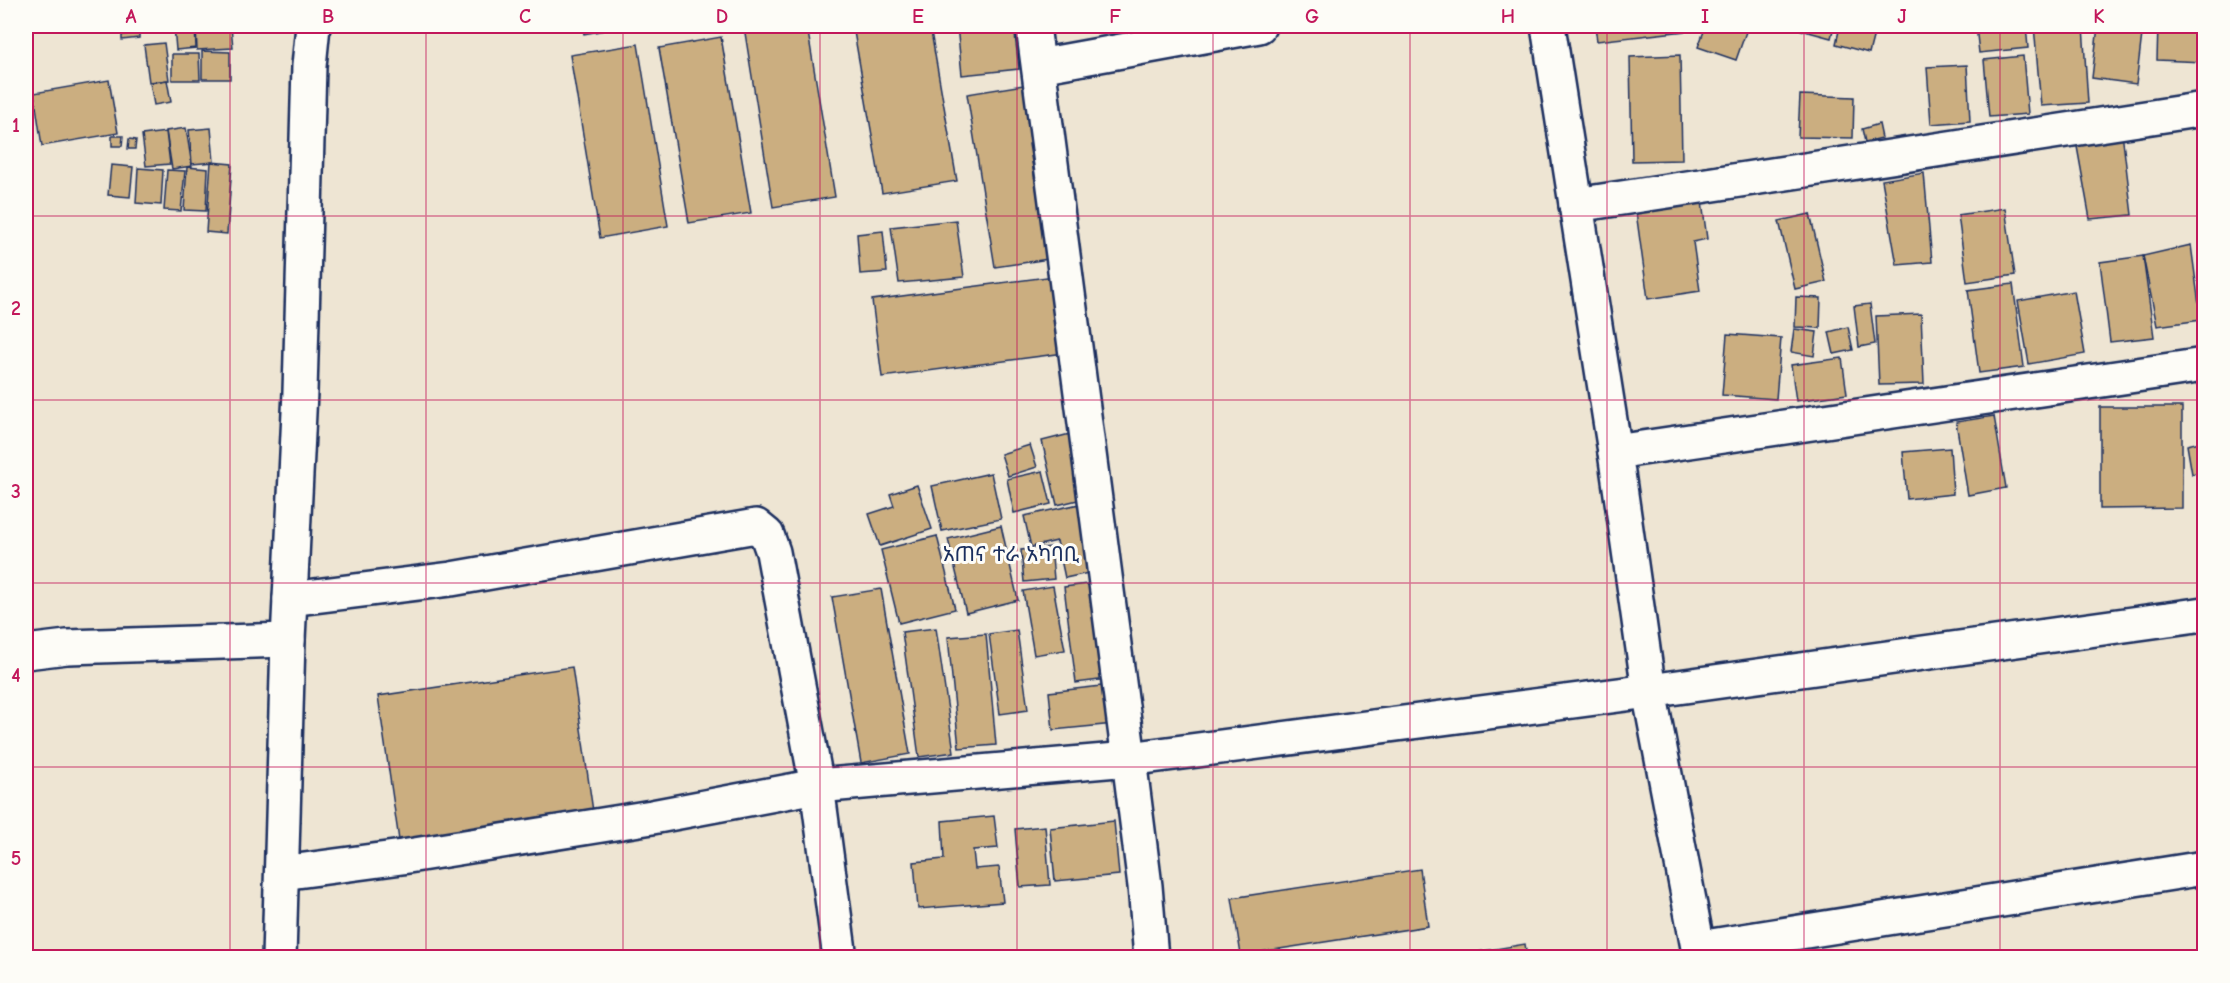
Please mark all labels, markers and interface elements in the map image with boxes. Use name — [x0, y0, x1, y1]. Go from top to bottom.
text: A — [125, 5, 137, 28]
text: B — [322, 5, 334, 28]
text: C — [519, 5, 531, 28]
text: D — [716, 5, 728, 28]
text: E — [912, 5, 924, 28]
text: F — [1109, 5, 1121, 28]
text: G — [1305, 5, 1319, 28]
text: H — [1501, 5, 1515, 28]
text: I — [1701, 5, 1709, 28]
text: J — [1897, 5, 1907, 28]
text: K — [2093, 5, 2105, 28]
text: 1 — [12, 114, 20, 137]
text: 2 — [11, 297, 21, 320]
text: 3 — [11, 480, 21, 503]
district label: አጠና ተራ አካባቢ — [943, 542, 1080, 566]
text: 4 — [11, 664, 21, 687]
text: 5 — [11, 847, 21, 870]

